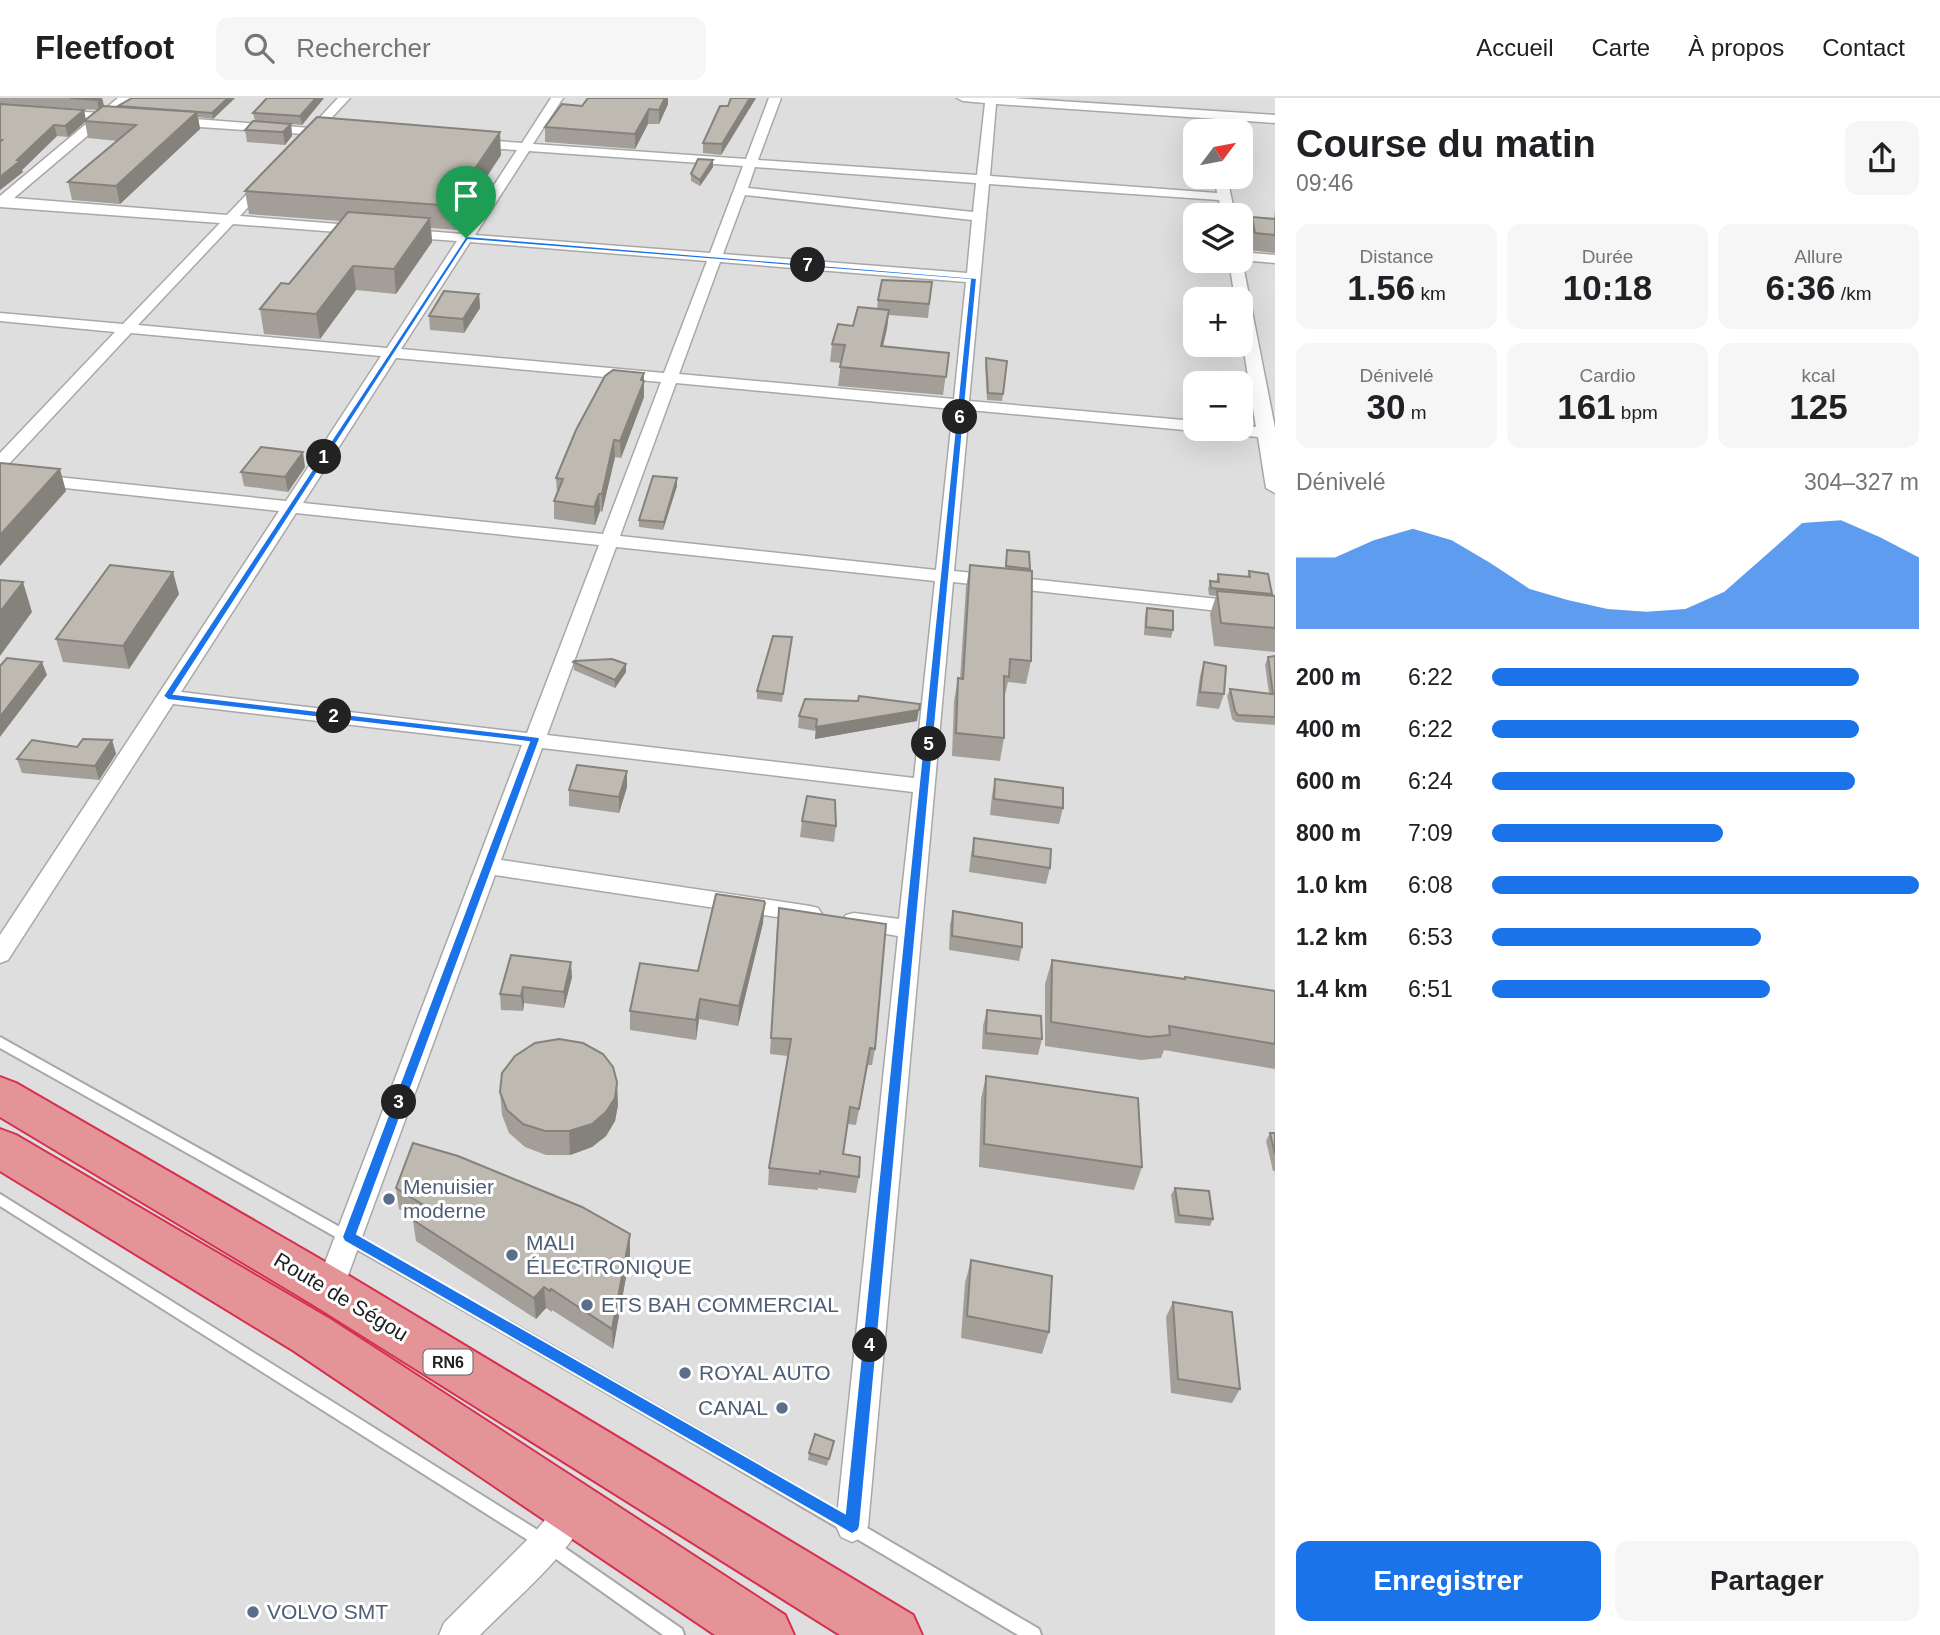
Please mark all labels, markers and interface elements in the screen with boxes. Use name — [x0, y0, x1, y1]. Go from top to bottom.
search box — [216, 17, 706, 80]
text: Fleetfoot — [35, 29, 174, 66]
icon: search — [240, 29, 278, 67]
text: Rechercher — [296, 33, 431, 63]
text: Accueil — [1476, 34, 1554, 61]
text: Carte — [1592, 34, 1650, 61]
text: À propos — [1688, 34, 1784, 61]
text: Contact — [1822, 34, 1905, 61]
north arrow — [1183, 119, 1253, 189]
map controls — [1183, 119, 1253, 441]
button: share — [1845, 121, 1919, 195]
text: Course du matin — [1296, 123, 1596, 165]
pin — [436, 166, 496, 238]
text: 09:46 — [1296, 170, 1354, 196]
icon: arrive — [447, 177, 485, 215]
button: layers — [1183, 203, 1253, 273]
text: Distance — [1360, 246, 1433, 267]
text: Durée — [1582, 246, 1633, 267]
text: Allure — [1794, 246, 1843, 267]
pin: 7 — [790, 248, 826, 282]
text: 7 — [802, 254, 813, 275]
text: 1.56 — [1347, 268, 1415, 307]
text: 10:18 — [1563, 268, 1652, 307]
text: 6:36 — [1766, 268, 1836, 307]
text: km — [1415, 283, 1446, 304]
text: /km — [1836, 283, 1871, 304]
button: + — [1183, 287, 1253, 357]
text: Dénivelé — [1360, 365, 1433, 386]
text: Cardio — [1580, 365, 1635, 386]
text: kcal — [1802, 365, 1835, 386]
button: − — [1183, 371, 1253, 441]
text: 30 — [1366, 387, 1405, 426]
text: 161 — [1557, 387, 1616, 426]
text: 125 — [1789, 387, 1848, 426]
pin: 6 — [942, 400, 978, 434]
text: m — [1405, 402, 1427, 423]
text: bpm — [1616, 402, 1658, 423]
text: 6 — [954, 406, 965, 427]
pin: 1 — [306, 440, 342, 474]
text: 1 — [318, 446, 329, 467]
text: Dénivelé — [1296, 469, 1386, 495]
text: 304–327 m — [1804, 469, 1919, 495]
text: 200 m — [1296, 664, 1361, 690]
text: 6:22 — [1408, 664, 1453, 690]
pin: 2 — [316, 698, 352, 734]
text: 2 — [328, 705, 339, 726]
text: 400 m — [1296, 716, 1361, 742]
text: 6:22 — [1408, 716, 1453, 742]
pin: 5 — [912, 726, 946, 762]
text: 5 — [923, 733, 934, 754]
text: 600 m — [1296, 768, 1361, 794]
text: 6:24 — [1408, 768, 1453, 794]
text: 800 m — [1296, 820, 1361, 846]
text: 7:09 — [1408, 820, 1453, 846]
text: 1.0 km — [1296, 872, 1368, 898]
text: 6:08 — [1408, 872, 1453, 898]
text: 1.2 km — [1296, 924, 1368, 950]
text: 6:53 — [1408, 924, 1453, 950]
text: 1.4 km — [1296, 976, 1368, 1002]
text: 6:51 — [1408, 976, 1453, 1002]
pin: 3 — [382, 1084, 416, 1119]
text: 3 — [393, 1091, 404, 1112]
place label: Menuisier moderne — [403, 1175, 494, 1222]
marker: Menuisier moderne — [381, 1191, 397, 1207]
place label: MALI ÉLECTRONIQUE — [526, 1231, 692, 1278]
marker: MALI ÉLECTRONIQUE — [504, 1247, 520, 1263]
street label: Route de Ségou — [270, 1248, 412, 1346]
place label: ETS BAH COMMERCIAL — [601, 1293, 839, 1316]
marker: ETS BAH COMMERCIAL — [579, 1297, 595, 1313]
pin: 4 — [852, 1328, 888, 1362]
text: 4 — [864, 1334, 875, 1355]
road number: RN6 — [424, 1350, 472, 1374]
place label: ROYAL AUTO — [699, 1361, 831, 1384]
marker: ROYAL AUTO — [677, 1365, 693, 1381]
place label: CANAL — [698, 1396, 768, 1419]
marker: CANAL — [774, 1400, 790, 1416]
button: Enregistrer — [1296, 1541, 1601, 1621]
button: Partager — [1615, 1541, 1919, 1621]
place label: VOLVO SMT — [267, 1600, 388, 1623]
marker: VOLVO SMT — [245, 1604, 261, 1620]

